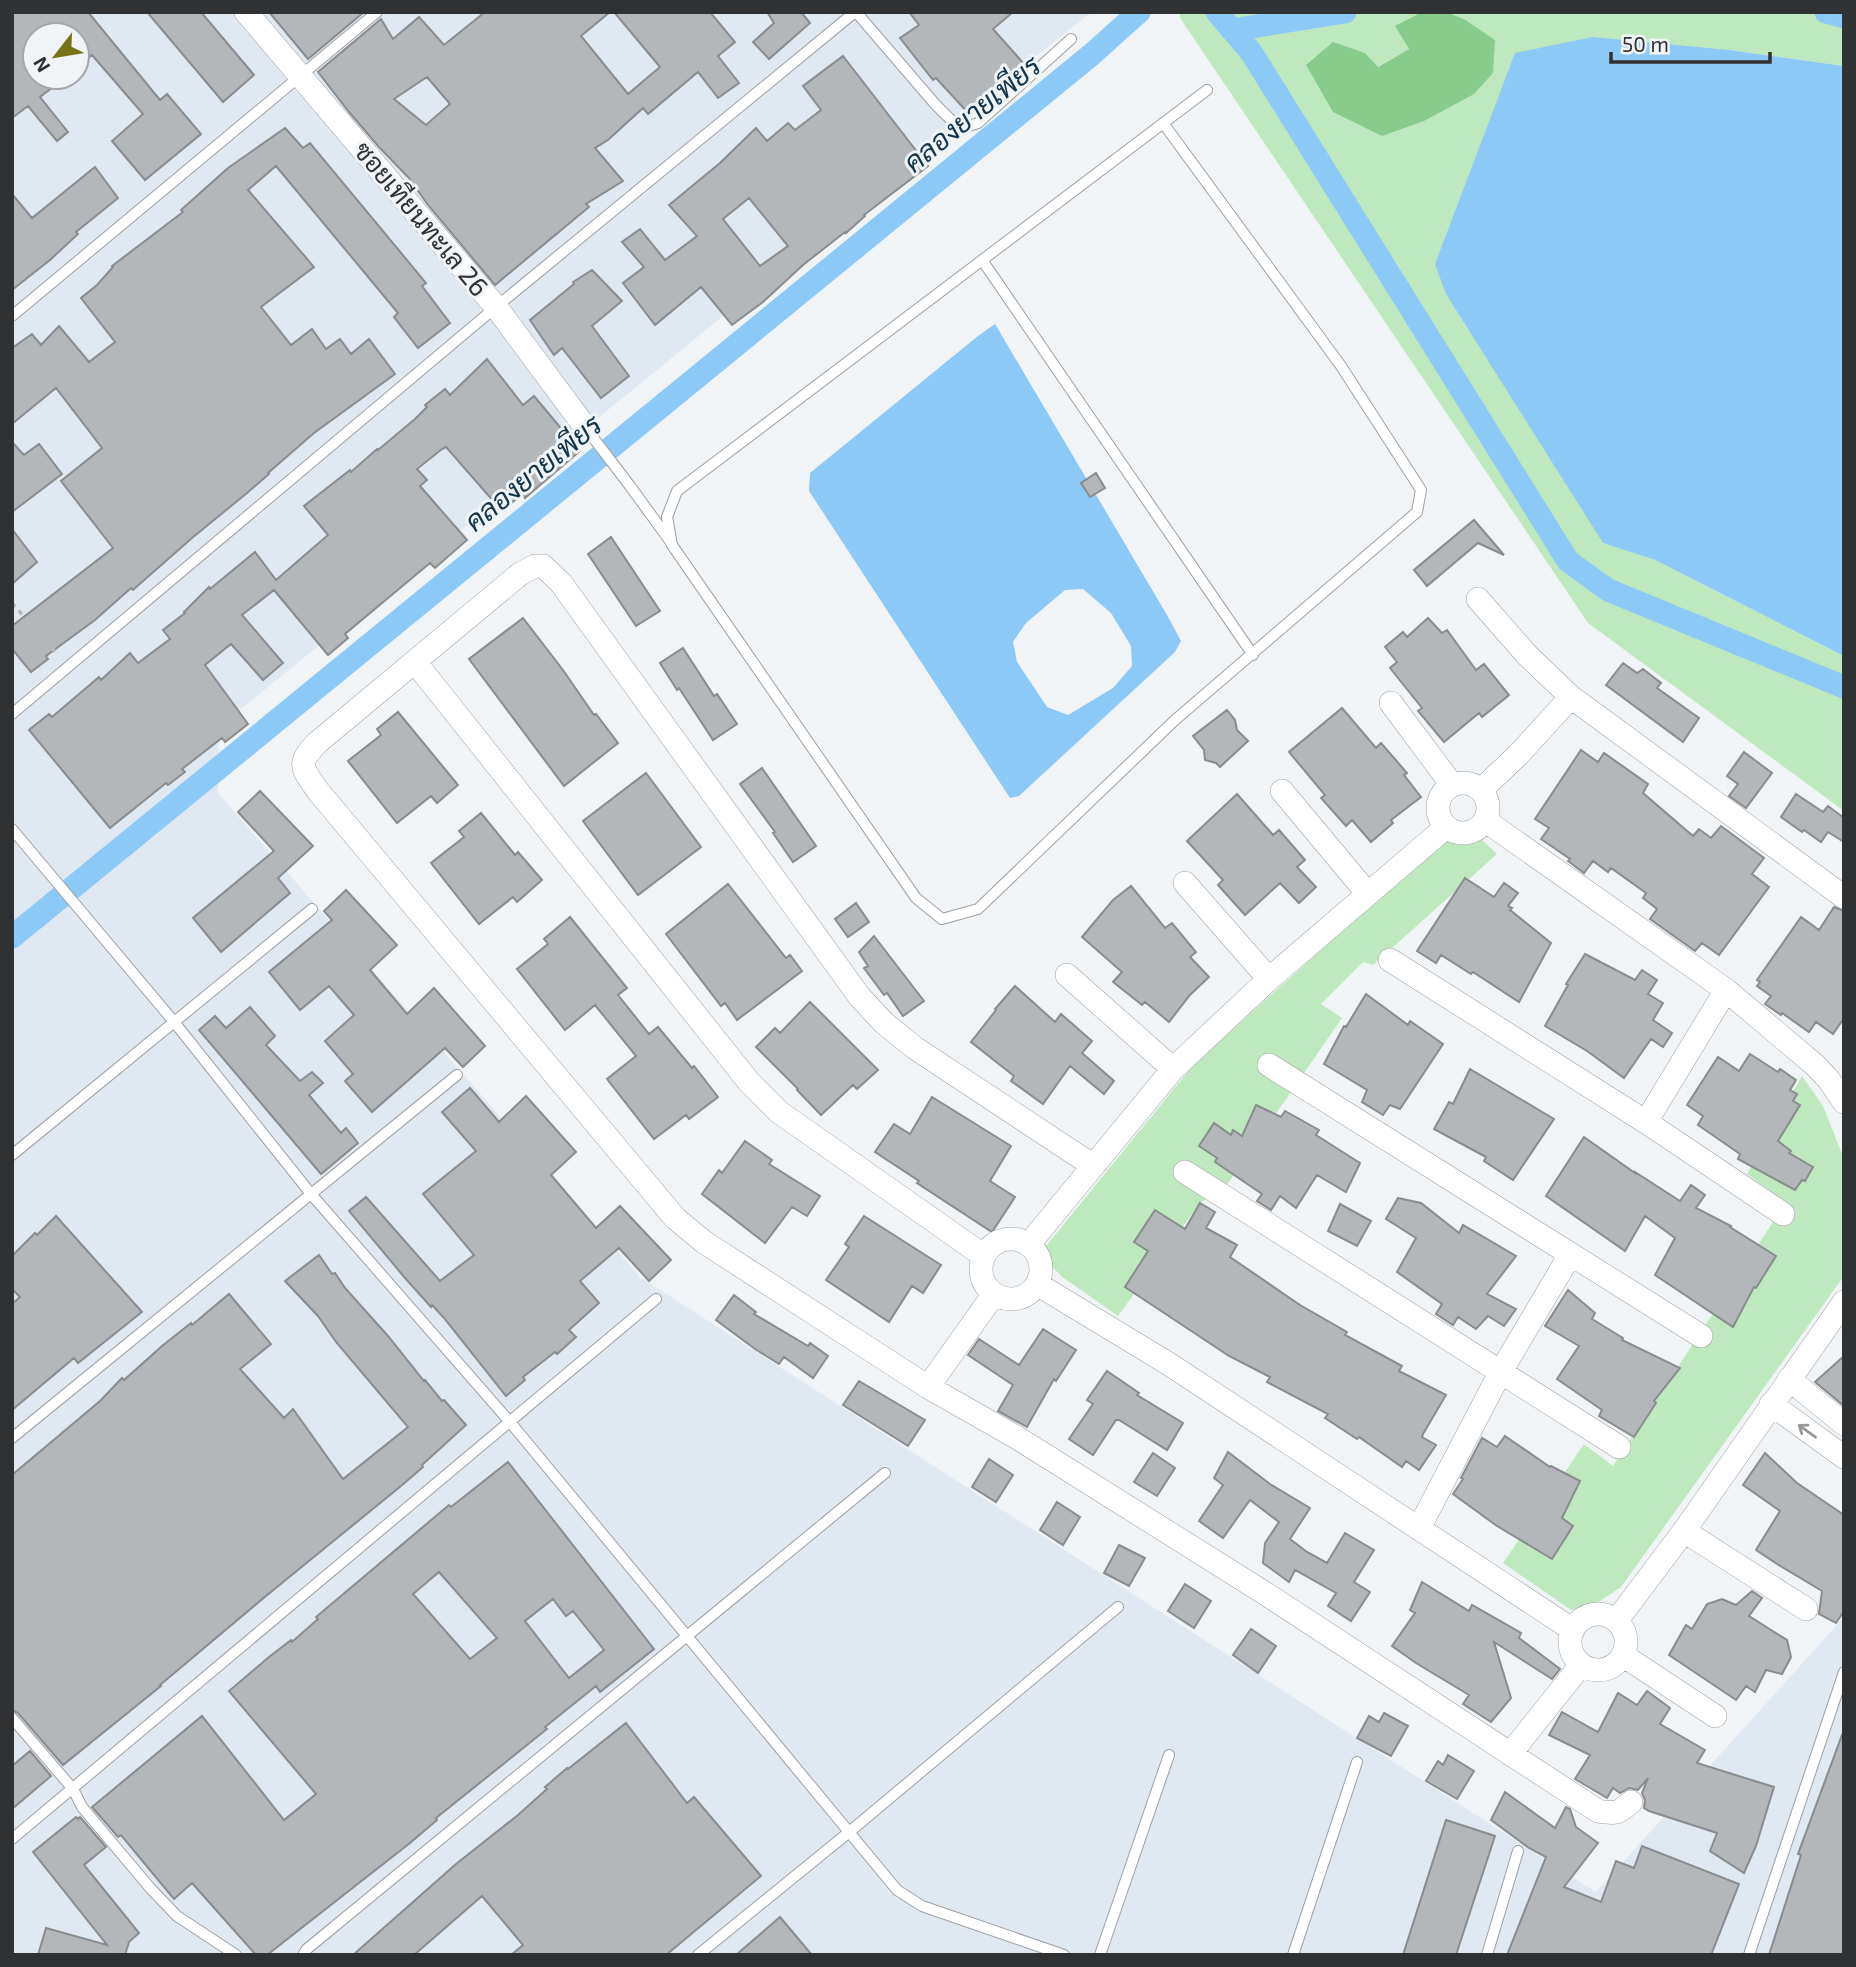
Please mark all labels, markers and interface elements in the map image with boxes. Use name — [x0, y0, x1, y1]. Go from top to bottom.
north arrow — [21, 21, 91, 91]
scale bar — [1611, 21, 1770, 65]
text: 50 m — [1622, 31, 1669, 56]
water label: คลองยายเพียร — [896, 47, 1048, 179]
text: N — [28, 53, 54, 77]
street label: ซอยเทียนทะเล 26 — [349, 134, 496, 302]
water label: คลองยายเพียร — [457, 406, 609, 538]
one-way arrow — [1799, 1423, 1817, 1438]

